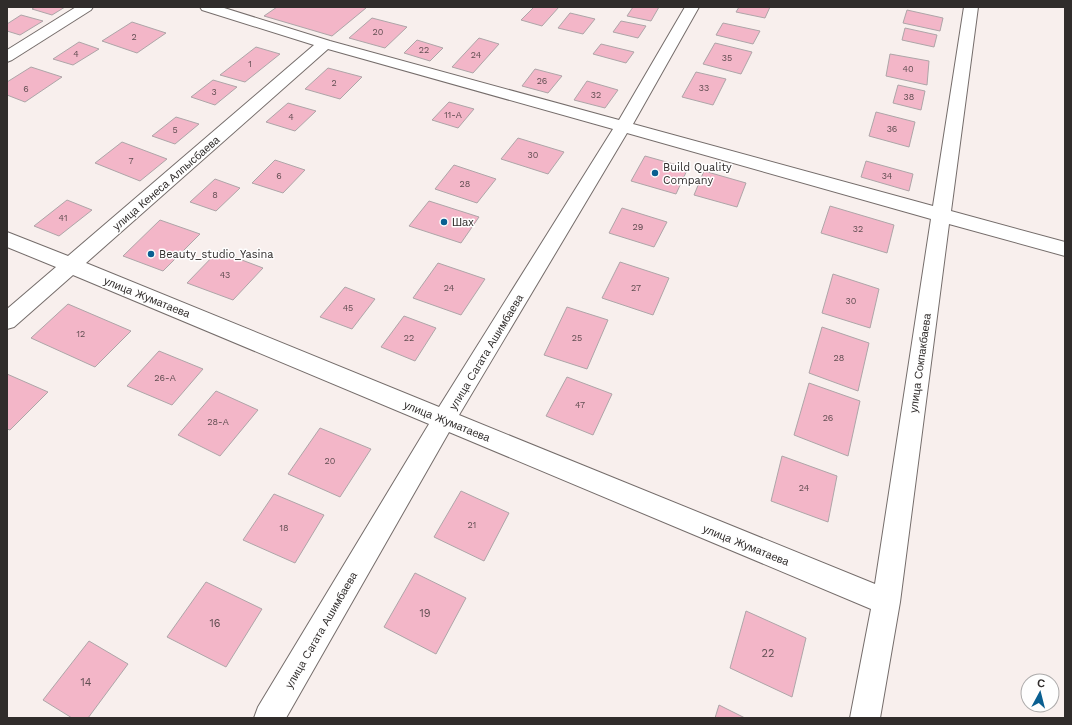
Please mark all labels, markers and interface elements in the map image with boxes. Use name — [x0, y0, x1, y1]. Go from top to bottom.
house number: 20 — [373, 27, 384, 37]
house number: 2 — [131, 32, 137, 42]
house number: 22 — [419, 45, 429, 55]
house number: 4 — [73, 49, 79, 59]
house number: 24 — [471, 50, 482, 60]
house number: 35 — [722, 53, 732, 63]
house number: 1 — [248, 59, 252, 69]
house number: 40 — [902, 64, 914, 74]
house number: 26 — [537, 76, 547, 86]
house number: 2 — [331, 78, 337, 88]
house number: 33 — [699, 83, 709, 93]
house number: 6 — [23, 84, 29, 94]
house number: 3 — [211, 87, 217, 97]
house number: 32 — [591, 90, 601, 100]
house number: 38 — [904, 92, 914, 102]
house number: 11-А — [444, 110, 462, 120]
house number: 4 — [288, 112, 294, 122]
house number: 36 — [887, 124, 897, 134]
house number: 5 — [172, 125, 178, 135]
street label: улица Кенеса Алпысбаева — [110, 133, 223, 233]
house number: 30 — [528, 150, 539, 160]
house number: 7 — [128, 156, 134, 166]
place label: Build Quality Company — [663, 161, 732, 187]
marker: Build Quality Company — [650, 168, 660, 178]
house number: 6 — [276, 171, 282, 181]
house number: 34 — [882, 171, 893, 181]
house number: 28 — [460, 179, 470, 189]
house number: 8 — [212, 190, 218, 200]
house number: 41 — [59, 213, 67, 223]
place label: Шах — [452, 216, 474, 229]
marker: Шах — [439, 217, 449, 227]
house number: 29 — [633, 222, 643, 232]
house number: 32 — [853, 224, 863, 234]
place label: Beauty_studio_Yasina — [159, 248, 273, 261]
marker: Beauty_studio_Yasina — [146, 249, 156, 259]
house number: 43 — [220, 270, 230, 280]
street label: улица Жуматаева — [102, 274, 193, 321]
house number: 24 — [444, 283, 455, 293]
house number: 27 — [631, 283, 641, 293]
street label: улица Сагата Ашимбаева — [447, 291, 527, 412]
house number: 30 — [846, 296, 857, 306]
house number: 45 — [343, 303, 353, 313]
street label: улица Сокпакбаева — [907, 312, 934, 414]
house number: 12 — [77, 329, 85, 339]
house number: 22 — [404, 333, 414, 343]
house number: 25 — [572, 333, 582, 343]
house number: 28 — [834, 353, 844, 363]
house number: 26-А — [154, 373, 176, 383]
street label: улица Жуматаева — [402, 398, 493, 445]
house number: 47 — [575, 400, 585, 410]
house number: 26 — [823, 413, 833, 423]
house number: 28-А — [207, 417, 229, 427]
house number: 20 — [325, 456, 336, 466]
house number: 24 — [799, 483, 810, 493]
house number: 21 — [468, 520, 476, 530]
street label: улица Жуматаева — [701, 522, 792, 569]
house number: 18 — [279, 523, 289, 533]
street label: улица Сагата Ашимбаева — [283, 569, 361, 691]
house number: 19 — [419, 607, 431, 620]
house number: 16 — [210, 617, 221, 630]
house number: 22 — [762, 647, 774, 660]
north arrow — [1020, 673, 1060, 713]
house number: 14 — [80, 676, 92, 689]
text: С — [1036, 677, 1046, 691]

